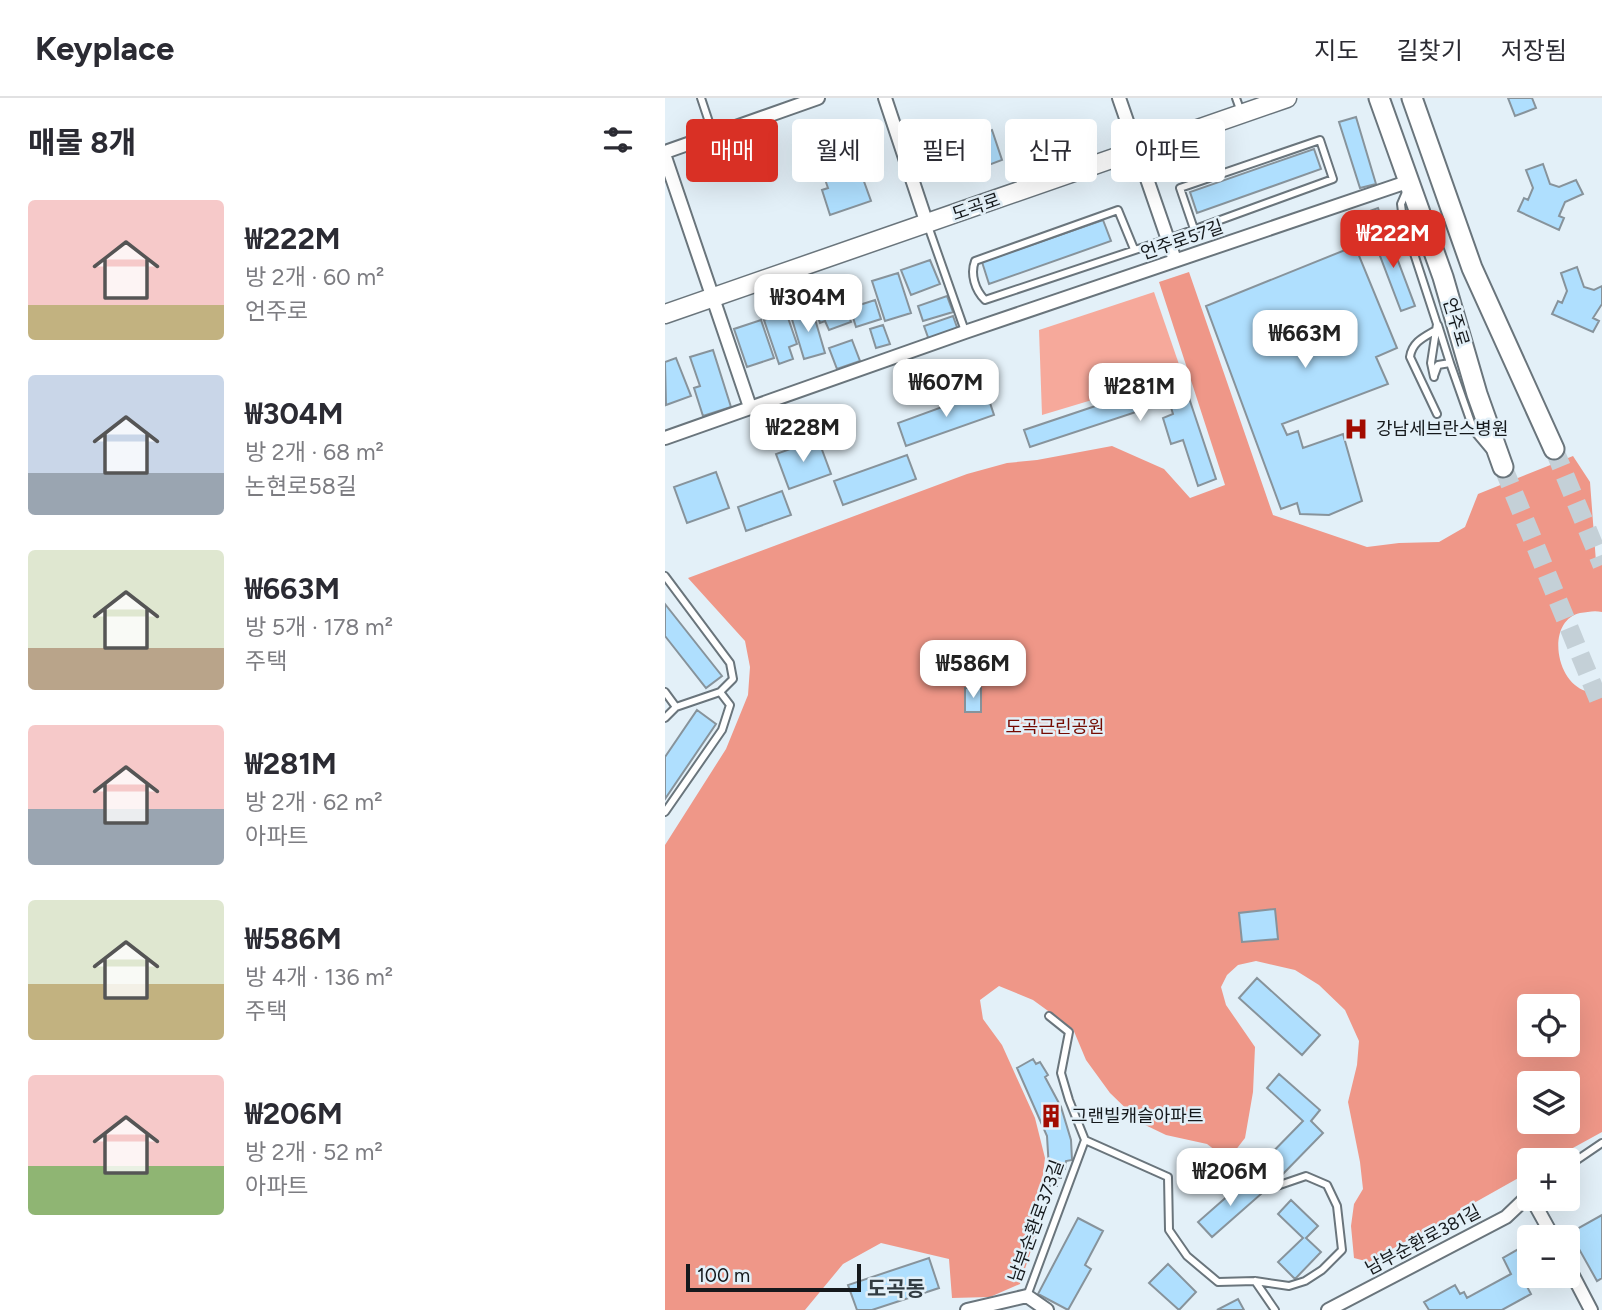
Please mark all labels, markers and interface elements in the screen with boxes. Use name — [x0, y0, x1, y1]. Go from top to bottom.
text: Keyplace — [35, 29, 174, 68]
text: 지도 — [1314, 36, 1359, 65]
text: 길찾기 — [1397, 36, 1463, 65]
text: 저장됨 — [1501, 36, 1567, 65]
chip: 매매 — [686, 119, 778, 182]
chip: 월세 — [792, 119, 884, 182]
chip: 필터 — [898, 119, 991, 182]
chip: 신규 — [1005, 119, 1097, 182]
chip: 아파트 — [1111, 119, 1225, 182]
icon: filters — [599, 121, 637, 159]
text: 매물 8개 — [28, 124, 136, 161]
street label: 도곡로 — [949, 189, 1003, 225]
pin: ₩222M — [1344, 211, 1442, 270]
street label: 언주로57길 — [1138, 216, 1226, 264]
text: ₩222M — [1356, 219, 1430, 247]
text: ₩222M — [245, 220, 341, 257]
icon: home — [84, 228, 168, 312]
text: 방 2개 · 60 m² — [245, 263, 384, 291]
pin: ₩304M — [759, 274, 857, 334]
text: ₩304M — [770, 283, 846, 311]
street label: 언주로 — [1438, 295, 1474, 349]
text: 언주로 — [245, 297, 308, 325]
pin: ₩663M — [1256, 310, 1354, 370]
text: ₩663M — [1269, 319, 1341, 347]
pin: ₩607M — [897, 360, 995, 419]
pin: ₩281M — [1091, 364, 1189, 423]
text: ₩607M — [909, 368, 983, 396]
text: ₩281M — [1105, 372, 1175, 400]
text: ₩304M — [245, 395, 344, 432]
icon: home — [84, 403, 168, 487]
pin: ₩228M — [754, 404, 852, 464]
text: ₩228M — [766, 413, 840, 441]
hospital icon: 강남세브란스병원 — [1342, 415, 1370, 443]
place label: 강남세브란스병원 — [1376, 418, 1508, 440]
text: 방 2개 · 68 m² — [245, 438, 384, 466]
text: 논현로58길 — [245, 472, 357, 500]
text: ₩663M — [245, 570, 340, 607]
icon: home — [84, 578, 168, 662]
text: 방 5개 · 178 m² — [245, 613, 393, 641]
pin: ₩586M — [924, 640, 1022, 700]
text: 주택 — [245, 647, 287, 675]
text: ₩586M — [936, 649, 1010, 677]
park label: 도곡근린공원 — [1005, 716, 1105, 738]
text: ₩281M — [245, 745, 337, 782]
icon: home — [84, 753, 168, 837]
text: 방 2개 · 62 m² — [245, 788, 383, 816]
text: 아파트 — [245, 822, 308, 850]
text: ₩586M — [245, 920, 342, 957]
icon: home — [84, 928, 168, 1012]
text: 방 4개 · 136 m² — [245, 963, 393, 991]
map controls — [1517, 994, 1580, 1288]
button: locate — [1517, 994, 1580, 1057]
text: 주택 — [245, 997, 287, 1025]
button: layers — [1517, 1071, 1580, 1134]
text: ₩206M — [245, 1095, 343, 1132]
building icon: 그랜빌캐슬아파트 — [1037, 1102, 1065, 1130]
icon: home — [84, 1103, 168, 1187]
place label: 그랜빌캐슬아파트 — [1071, 1105, 1203, 1127]
text: 방 2개 · 52 m² — [245, 1138, 383, 1166]
pin: ₩206M — [1181, 1148, 1279, 1208]
button: + — [1517, 1148, 1580, 1211]
street label: 남부순환로373길 — [1004, 1157, 1068, 1285]
text: ₩206M — [1193, 1157, 1267, 1185]
text: 아파트 — [245, 1172, 308, 1200]
street label: 남부순환로381길 — [1361, 1200, 1485, 1280]
button: − — [1517, 1225, 1580, 1288]
scale bar — [686, 1261, 861, 1293]
text: 100 m — [697, 1264, 750, 1287]
district label: 도곡동 — [867, 1276, 925, 1301]

